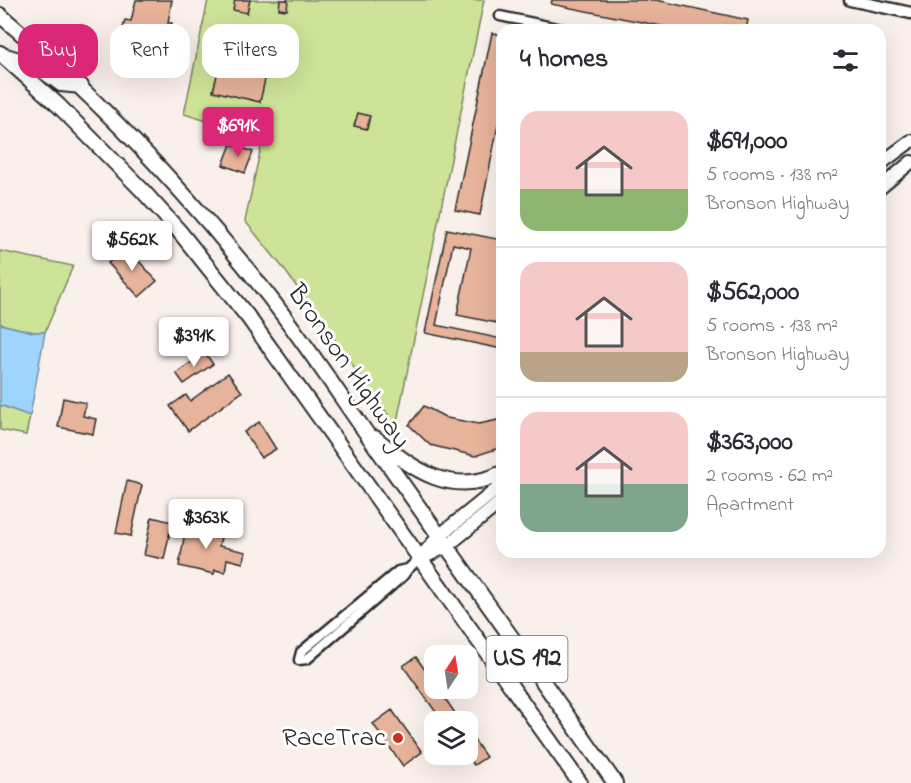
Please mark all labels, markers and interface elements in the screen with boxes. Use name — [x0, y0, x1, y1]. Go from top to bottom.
chip: Buy — [18, 24, 98, 78]
chip: Rent — [110, 24, 190, 78]
chip: Filters — [202, 24, 299, 78]
text: 4 homes — [520, 41, 608, 79]
icon: filters — [829, 44, 862, 77]
pin: $691K — [196, 107, 280, 158]
text: $691K — [217, 112, 259, 141]
text: $691,000 — [706, 123, 787, 161]
icon: home — [568, 135, 640, 207]
text: 5 rooms · 138 m² — [706, 161, 838, 190]
text: Bronson Highway — [706, 190, 849, 219]
pin: $562K — [90, 221, 174, 272]
text: $562K — [106, 226, 158, 255]
text: $562,000 — [706, 274, 799, 312]
street label: Bronson Highway — [276, 276, 419, 457]
icon: home — [568, 286, 640, 358]
text: 5 rooms · 138 m² — [706, 312, 838, 341]
pin: $391K — [152, 317, 236, 368]
text: $391K — [173, 322, 215, 351]
text: Bronson Highway — [706, 341, 849, 370]
text: $363,000 — [706, 424, 793, 462]
icon: home — [568, 436, 640, 508]
text: 2 rooms · 62 m² — [706, 462, 833, 491]
text: Apartment — [706, 491, 794, 520]
pin: $363K — [164, 499, 248, 550]
text: $363K — [182, 504, 230, 533]
road number: US 192 — [486, 636, 568, 682]
north arrow — [424, 645, 478, 699]
map controls — [424, 645, 478, 765]
button: layers — [424, 711, 478, 765]
place label: RaceTrac — [282, 719, 386, 758]
marker: RaceTrac — [391, 731, 405, 745]

